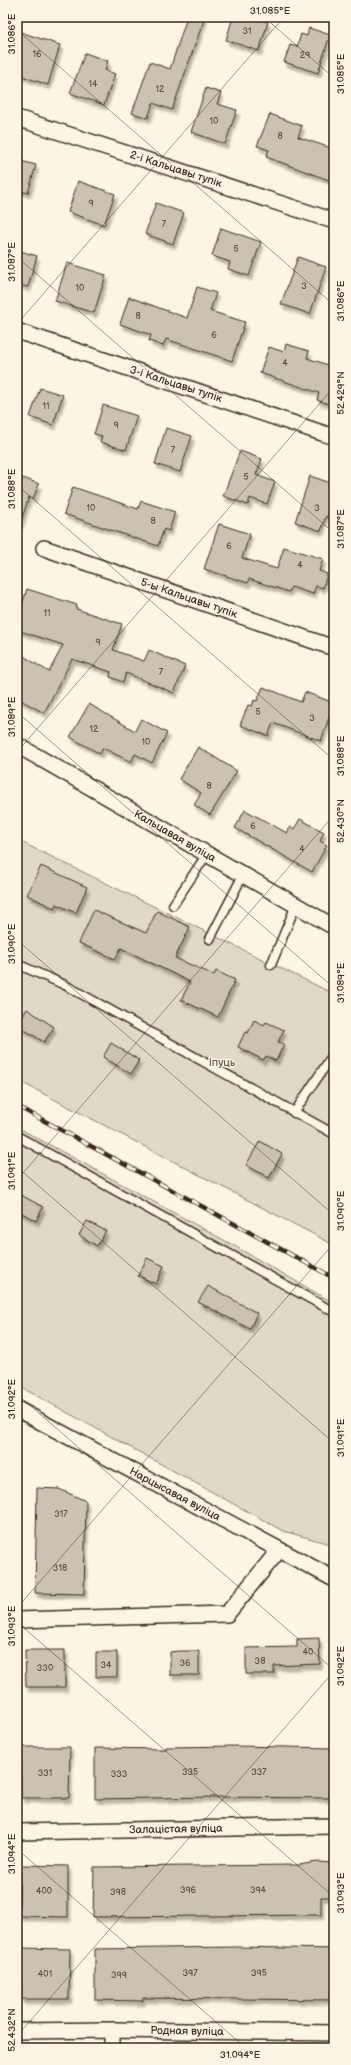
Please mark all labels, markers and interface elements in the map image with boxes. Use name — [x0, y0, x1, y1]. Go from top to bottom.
text: 31.085°E — [250, 5, 291, 17]
text: 31.086°E — [6, 13, 18, 54]
house number: 31 — [242, 26, 252, 37]
house number: 16 — [33, 49, 42, 60]
house number: 29 — [300, 50, 310, 61]
text: 31.085°E — [335, 53, 347, 94]
house number: 14 — [89, 79, 98, 90]
house number: 12 — [156, 84, 165, 95]
house number: 10 — [210, 116, 218, 127]
house number: 8 — [277, 131, 283, 142]
street label: 2-і Кальцавы тупік — [128, 148, 224, 190]
house number: 9 — [88, 198, 94, 209]
house number: 7 — [162, 219, 167, 230]
text: 31.087°E — [6, 242, 18, 282]
house number: 5 — [233, 244, 239, 255]
text: 31.086°E — [335, 280, 347, 321]
house number: 3 — [301, 281, 307, 292]
house number: 10 — [76, 283, 84, 294]
house number: 8 — [135, 311, 141, 322]
house number: 6 — [211, 330, 217, 341]
house number: 4 — [282, 358, 288, 369]
street label: 3-і Кальцавы тупік — [128, 363, 224, 405]
text: 52.429°N — [335, 371, 347, 415]
house number: 11 — [43, 401, 49, 412]
house number: 9 — [113, 420, 119, 431]
house number: 7 — [171, 445, 176, 456]
text: 31.088°E — [6, 468, 18, 509]
house number: 5 — [243, 472, 249, 483]
house number: 10 — [87, 503, 95, 514]
house number: 3 — [314, 503, 320, 514]
text: 31.087°E — [335, 509, 347, 549]
house number: 8 — [150, 516, 156, 527]
house number: 6 — [226, 541, 232, 552]
house number: 4 — [297, 560, 303, 571]
street label: 5-ы Кальцавы тупік — [139, 575, 239, 621]
house number: 11 — [44, 608, 50, 619]
house number: 9 — [95, 637, 101, 648]
house number: 7 — [159, 667, 164, 678]
text: 31.089°E — [6, 696, 18, 737]
house number: 5 — [255, 707, 261, 718]
house number: 3 — [309, 713, 315, 724]
house number: 12 — [90, 724, 99, 735]
text: 31.088°E — [335, 735, 347, 776]
house number: 10 — [142, 737, 150, 748]
house number: 8 — [206, 781, 212, 792]
text: 52.430°N — [335, 799, 347, 843]
street label: Кальцавая вуліца — [132, 807, 219, 865]
house number: 6 — [250, 821, 256, 832]
house number: 4 — [299, 844, 305, 855]
text: 31.090°E — [6, 923, 18, 964]
text: 31.089°E — [335, 962, 347, 1003]
park label: Іпуць — [209, 1056, 236, 1069]
text: 31.091°E — [6, 1151, 18, 1190]
text: 31.090°E — [335, 1190, 347, 1231]
text: 31.092°E — [6, 1378, 18, 1419]
text: 31.091°E — [335, 1418, 347, 1457]
street label: Нарцысавая вуліца — [127, 1464, 223, 1524]
house number: 317 — [54, 1509, 68, 1520]
house number: 318 — [53, 1563, 67, 1574]
text: 31.093°E — [6, 1605, 18, 1646]
text: 31.092°E — [335, 1645, 347, 1686]
house number: 40 — [303, 1647, 313, 1658]
house number: 38 — [255, 1656, 265, 1667]
house number: 36 — [179, 1658, 191, 1669]
house number: 34 — [100, 1660, 112, 1671]
house number: 330 — [37, 1663, 53, 1674]
house number: 335 — [182, 1767, 198, 1778]
house number: 337 — [251, 1767, 267, 1778]
house number: 331 — [38, 1768, 52, 1779]
house number: 333 — [111, 1769, 128, 1780]
street label: Залацістая вуліца — [129, 1822, 223, 1836]
text: 31.094°E — [6, 1833, 18, 1874]
text: 31.093°E — [335, 1872, 347, 1913]
house number: 396 — [180, 1885, 197, 1896]
house number: 394 — [250, 1885, 267, 1896]
house number: 400 — [36, 1886, 52, 1897]
house number: 398 — [110, 1887, 126, 1898]
house number: 397 — [182, 1968, 198, 1979]
house number: 395 — [251, 1968, 267, 1979]
house number: 401 — [38, 1969, 52, 1980]
house number: 399 — [111, 1970, 127, 1981]
text: 52.432°N — [6, 2008, 18, 2052]
street label: Родная вуліца — [150, 2024, 224, 2038]
text: 31.094°E — [220, 2049, 261, 2061]

